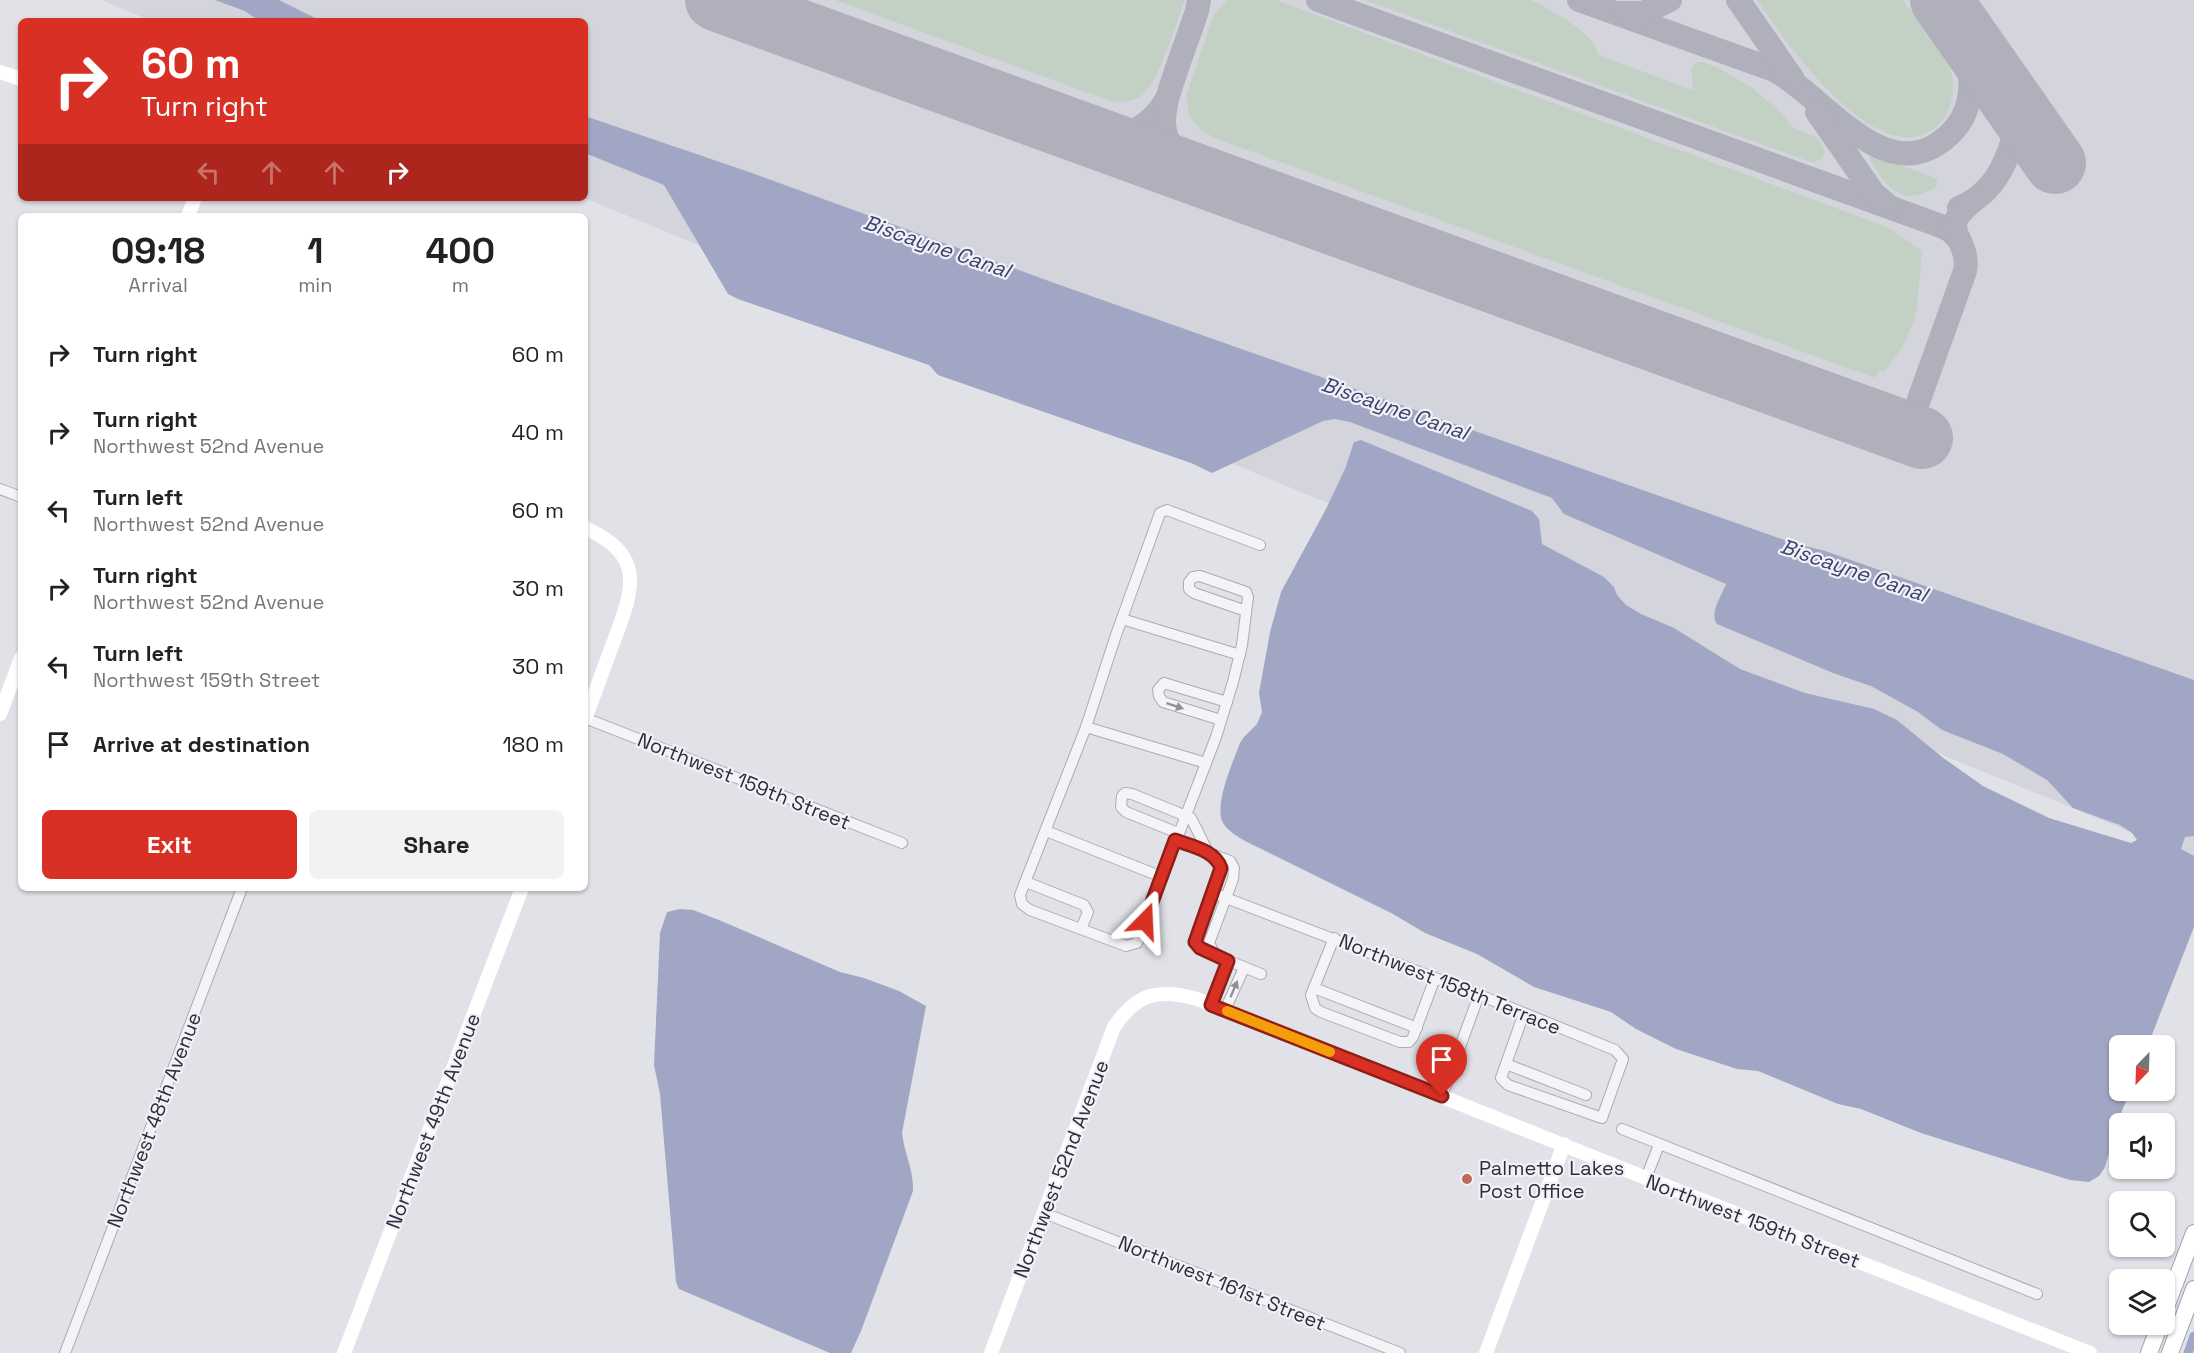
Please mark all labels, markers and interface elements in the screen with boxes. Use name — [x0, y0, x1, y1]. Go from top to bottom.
text: 60 m — [141, 37, 241, 90]
icon: right — [42, 42, 120, 120]
text: Turn right — [141, 89, 268, 124]
icon: left — [192, 156, 225, 189]
icon: ahead — [255, 156, 288, 189]
icon: ahead — [318, 156, 351, 189]
icon: right — [381, 156, 414, 189]
water label: Biscayne Canal — [860, 208, 1017, 285]
text: 09:18 — [111, 228, 205, 274]
text: 1 — [307, 228, 323, 274]
text: 400 — [425, 228, 495, 274]
text: Arrival — [128, 272, 188, 298]
text: min — [298, 272, 333, 298]
text: m — [452, 272, 469, 298]
icon: right — [42, 338, 75, 371]
text: Turn right — [93, 340, 198, 368]
text: 60 m — [512, 340, 564, 368]
water label: Biscayne Canal — [1318, 370, 1475, 447]
text: Turn right — [93, 405, 198, 433]
icon: right — [42, 416, 75, 449]
text: 40 m — [512, 418, 564, 446]
text: Northwest 52nd Avenue — [93, 433, 324, 459]
text: Turn left — [93, 483, 183, 511]
icon: left — [42, 494, 75, 527]
text: 60 m — [512, 496, 564, 524]
text: Northwest 52nd Avenue — [93, 511, 324, 537]
water label: Biscayne Canal — [1777, 532, 1934, 609]
text: Turn right — [93, 561, 198, 589]
icon: right — [42, 572, 75, 605]
text: 30 m — [512, 574, 564, 602]
text: Northwest 52nd Avenue — [93, 589, 324, 615]
text: Turn left — [93, 639, 183, 667]
icon: left — [42, 650, 75, 683]
text: 30 m — [512, 652, 564, 680]
text: Northwest 159th Street — [93, 667, 320, 693]
one-way arrow — [1166, 701, 1184, 711]
street label: Northwest 159th Street — [634, 726, 854, 836]
icon: arrive — [42, 728, 75, 761]
text: Arrive at destination — [93, 730, 310, 758]
text: 180 m — [502, 730, 564, 758]
button: Exit — [42, 810, 297, 879]
button: Share — [309, 810, 564, 879]
position arrow — [1113, 889, 1177, 953]
street label: Northwest 158th Terrace — [1335, 928, 1565, 1040]
one-way arrow — [1230, 980, 1240, 998]
street label: Northwest 48th Avenue — [101, 1009, 207, 1231]
street label: Northwest 49th Avenue — [380, 1010, 486, 1232]
pin — [1416, 1034, 1467, 1096]
north arrow — [2109, 1035, 2175, 1101]
map controls — [2109, 1035, 2175, 1335]
icon: arrive — [1425, 1043, 1458, 1076]
street label: Northwest 52nd Avenue — [1007, 1056, 1115, 1282]
button: sound — [2109, 1113, 2175, 1179]
place label: Palmetto Lakes Post Office — [1479, 1155, 1624, 1204]
street label: Northwest 159th Street — [1642, 1168, 1864, 1274]
marker: Palmetto Lakes Post Office — [1460, 1172, 1474, 1186]
button: search — [2109, 1191, 2175, 1257]
street label: Northwest 161st Street — [1114, 1229, 1330, 1337]
button: layers — [2109, 1269, 2175, 1335]

